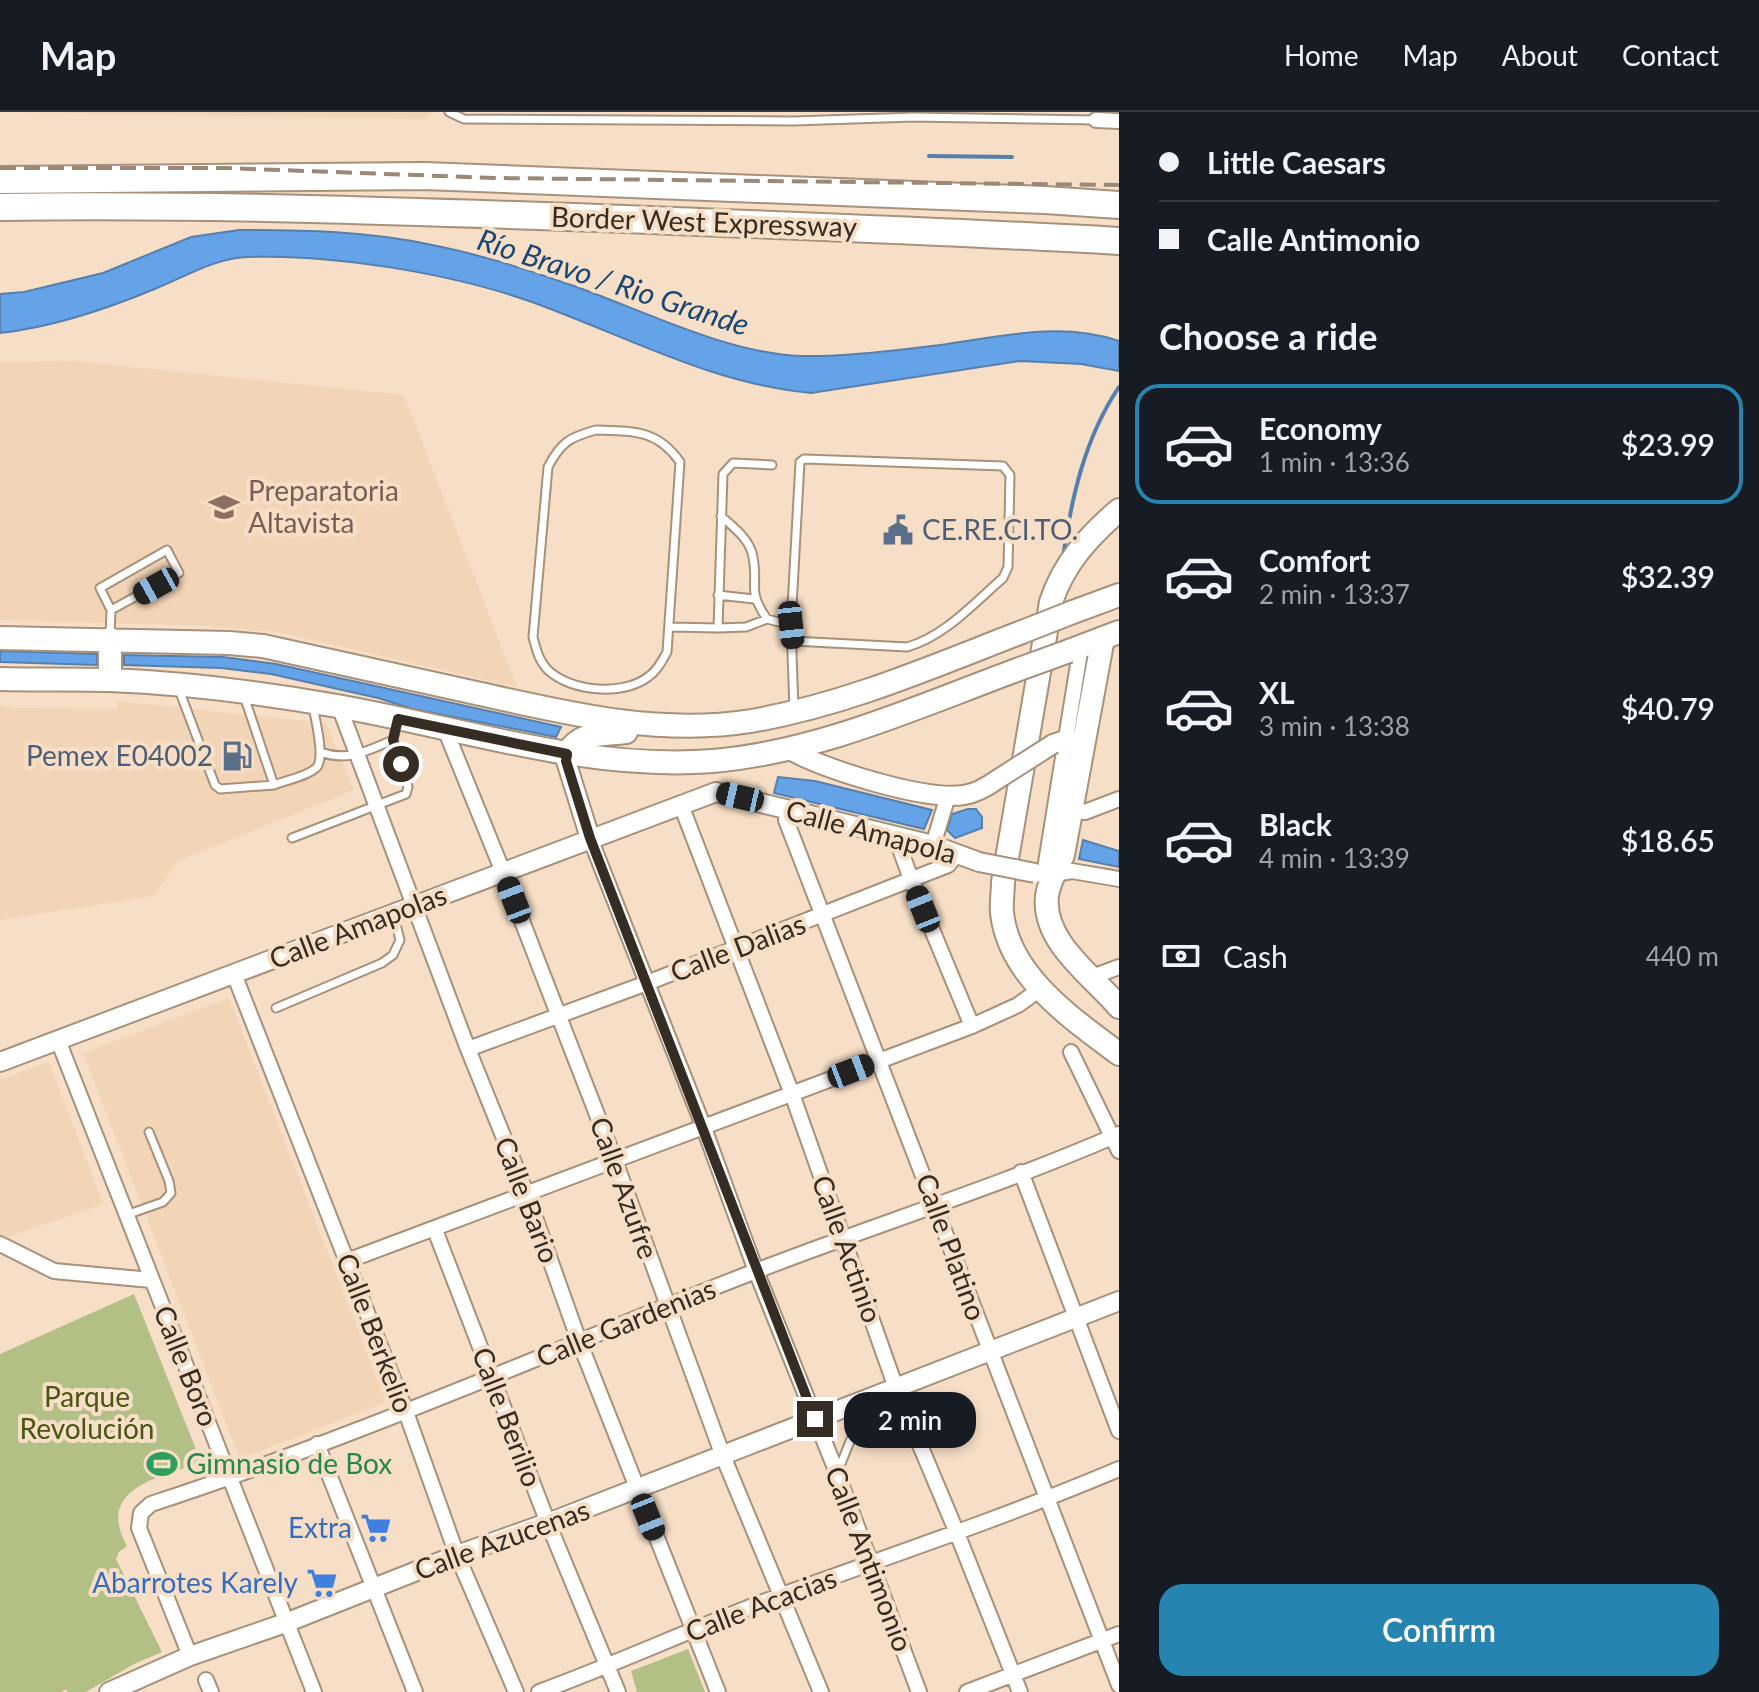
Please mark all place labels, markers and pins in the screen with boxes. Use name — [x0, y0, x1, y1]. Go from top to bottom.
place label: Preparatoria Altavista — [248, 473, 399, 539]
school or university icon: Preparatoria Altavista — [207, 490, 241, 524]
place label: CE.RE.CI.TO. — [922, 512, 1078, 546]
public building icon: CE.RE.CI.TO. — [881, 513, 915, 547]
place label: Pemex E04002 — [26, 738, 213, 772]
fuel station icon: Pemex E04002 — [220, 739, 254, 773]
place label: Gimnasio de Box — [186, 1446, 392, 1480]
sports icon: Gimnasio de Box — [145, 1447, 179, 1481]
place label: Extra — [288, 1510, 352, 1544]
supermarket icon: Extra — [359, 1511, 393, 1545]
place label: Abarrotes Karely — [92, 1565, 299, 1599]
supermarket icon: Abarrotes Karely — [305, 1566, 339, 1600]

